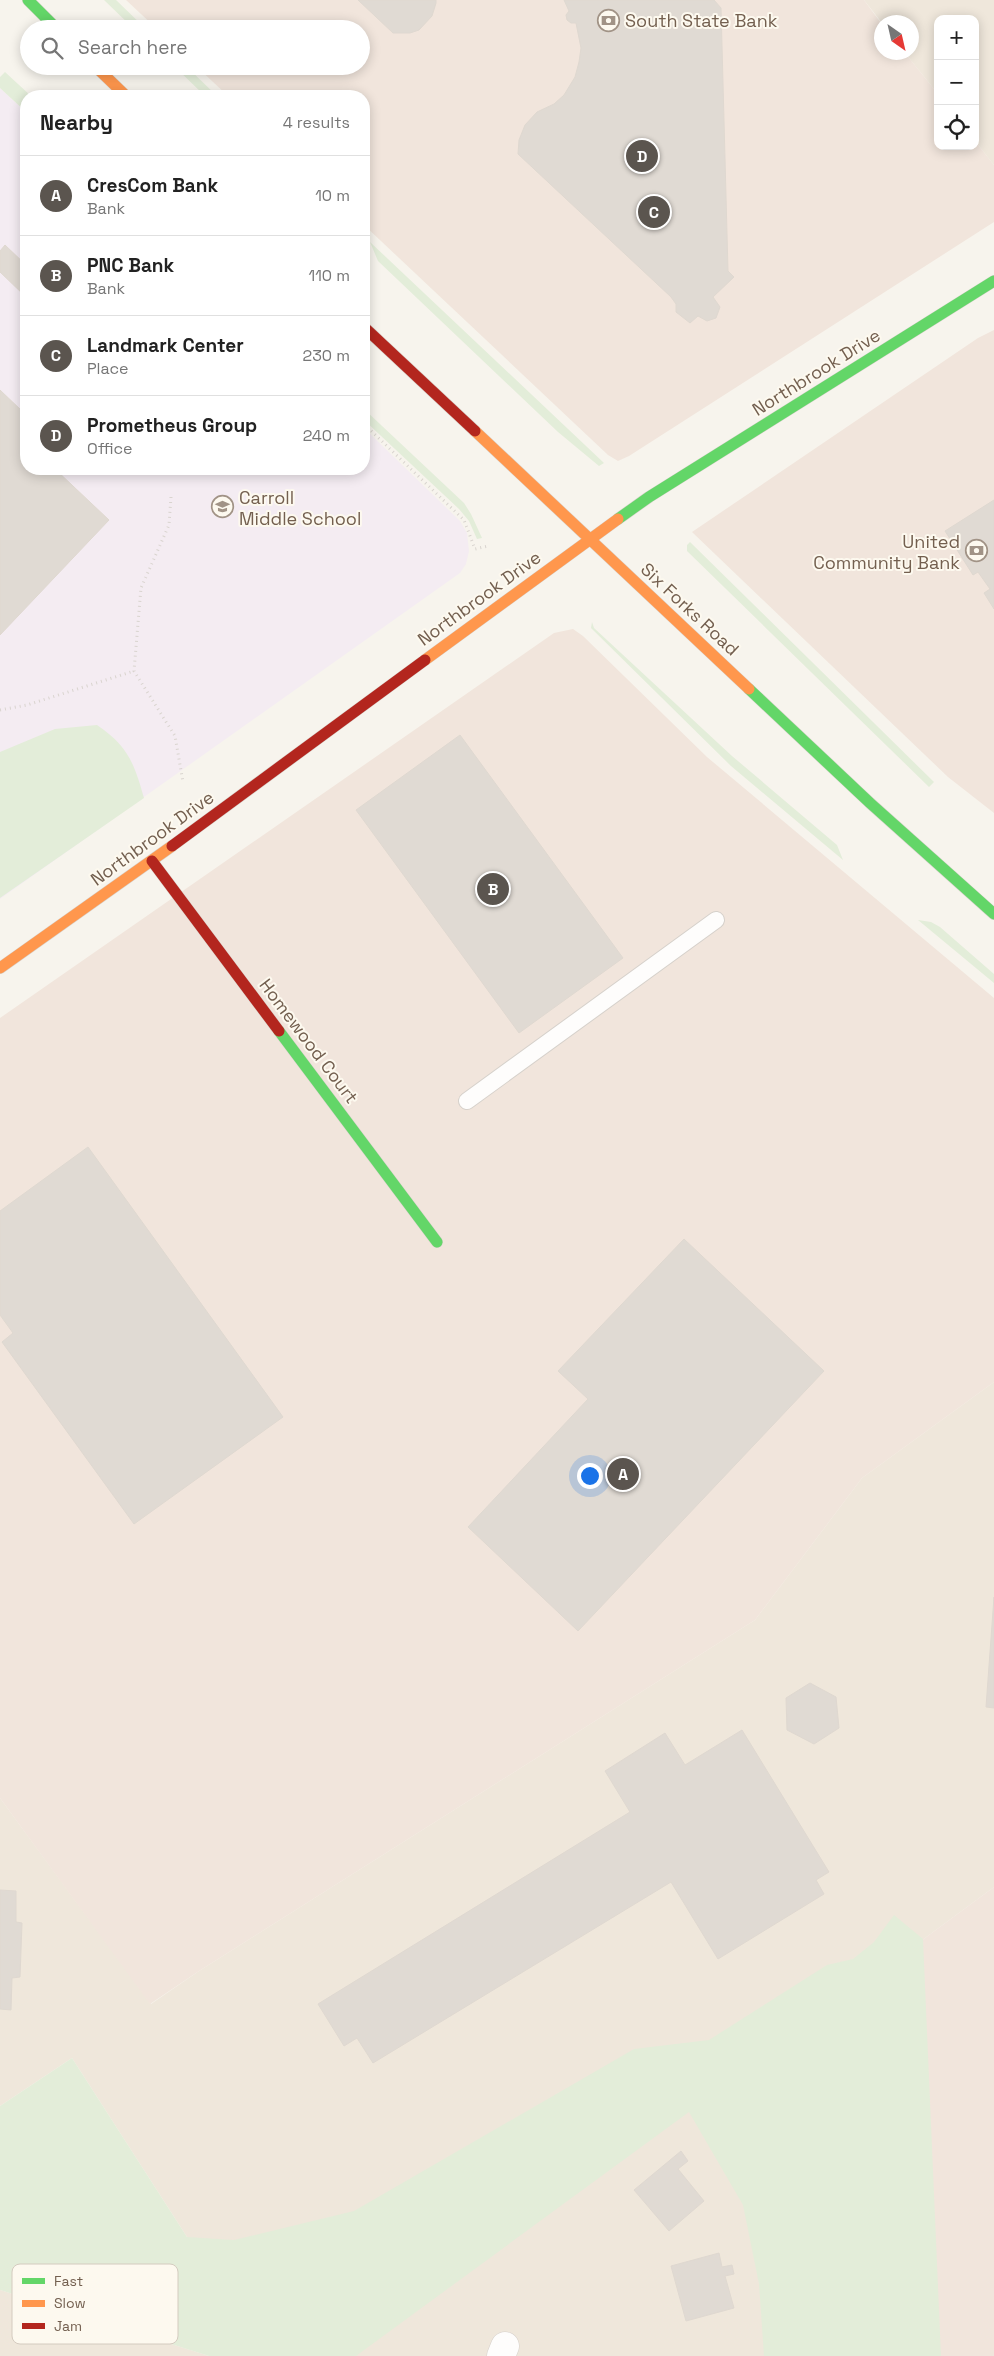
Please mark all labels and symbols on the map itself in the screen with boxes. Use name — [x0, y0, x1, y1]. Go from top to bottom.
bank icon: South State Bank — [597, 8, 621, 32]
place label: South State Bank — [625, 9, 778, 32]
north arrow — [874, 15, 919, 60]
pin: D — [626, 137, 658, 175]
pin: C — [638, 193, 670, 231]
street label: Northbrook Drive — [748, 323, 884, 421]
place label: Carroll Middle School — [239, 486, 361, 530]
school or university icon: Carroll Middle School — [211, 495, 235, 519]
place label: United Community Bank — [813, 530, 960, 574]
bank icon: United Community Bank — [964, 539, 988, 563]
street label: Northbrook Drive — [413, 546, 545, 650]
street label: Six Forks Road — [636, 558, 744, 660]
street label: Northbrook Drive — [86, 786, 218, 890]
pin: B — [477, 870, 509, 908]
street label: Homewood Court — [255, 974, 363, 1108]
pin: A — [607, 1455, 639, 1493]
your location — [577, 1463, 603, 1489]
legend — [12, 2264, 178, 2344]
text: Fast — [54, 2272, 83, 2290]
text: Slow — [54, 2294, 86, 2312]
text: Jam — [54, 2317, 82, 2335]

